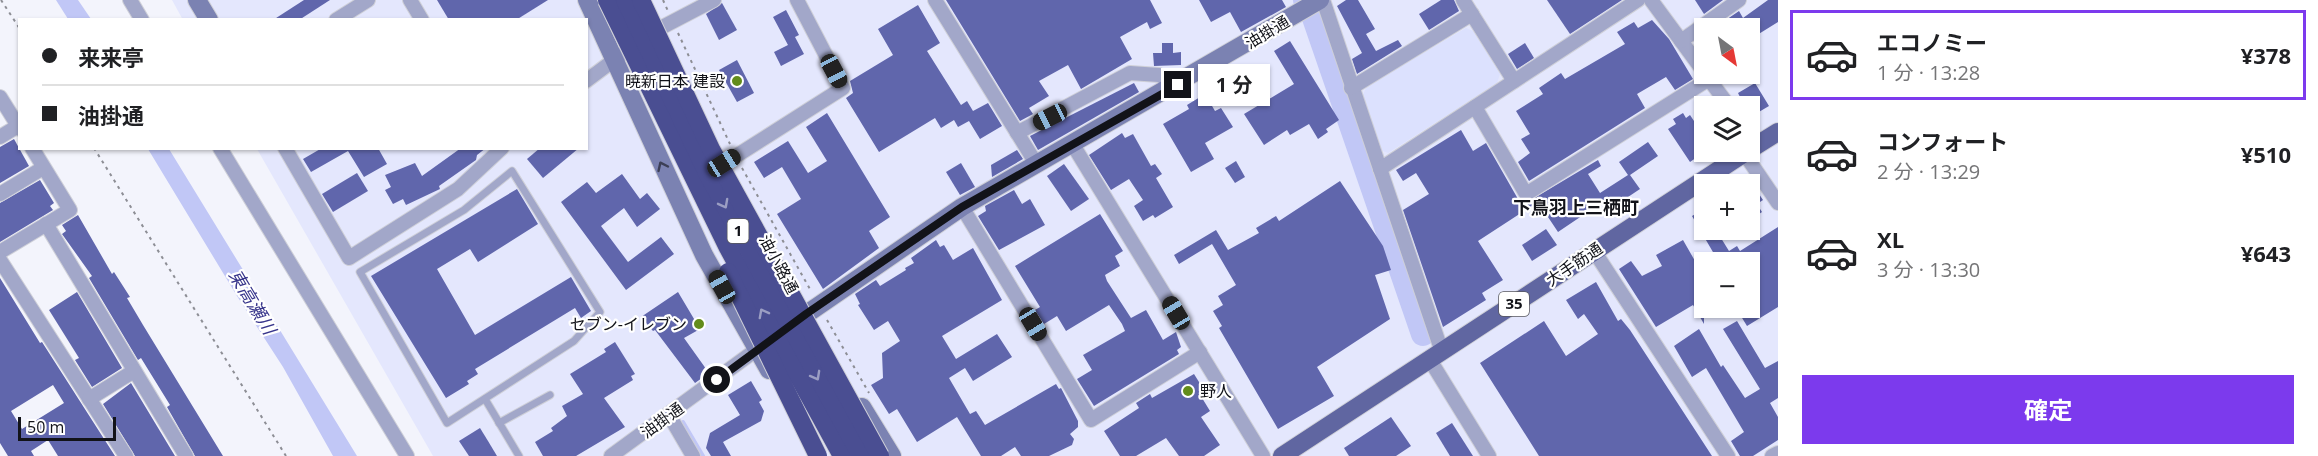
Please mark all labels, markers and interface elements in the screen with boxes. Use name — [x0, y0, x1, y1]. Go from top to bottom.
street label: 油掛通 — [1241, 10, 1293, 54]
north arrow — [1694, 18, 1760, 84]
map controls — [1694, 18, 1760, 318]
text: エコノミー — [1877, 27, 1987, 57]
icon: car — [1805, 28, 1859, 82]
text: ¥378 — [2241, 40, 2291, 70]
text: 来来亭 — [78, 42, 144, 72]
car — [818, 51, 850, 91]
text: 1 分 · 13:28 — [1877, 59, 1980, 86]
callout: 1 分 — [1199, 64, 1271, 106]
place label: 暁新日本 建設 — [625, 70, 725, 92]
route end — [1164, 71, 1191, 98]
text: 1 分 — [1216, 71, 1252, 98]
marker: 暁新日本 建設 — [730, 74, 744, 88]
button: layers — [1694, 96, 1760, 162]
text: 油掛通 — [78, 100, 144, 130]
car — [1030, 101, 1070, 133]
text: コンフォート — [1877, 126, 2008, 156]
icon: car — [1805, 127, 1859, 181]
text: ¥510 — [2241, 139, 2291, 169]
car — [704, 146, 744, 180]
text: 2 分 · 13:29 — [1877, 158, 1980, 185]
one-way arrow — [658, 161, 670, 172]
button: + — [1694, 174, 1760, 240]
district label: 下鳥羽上三栖町 — [1513, 195, 1639, 219]
one-way arrow — [716, 198, 728, 209]
road number: 1 — [728, 219, 748, 243]
text: XL — [1877, 224, 1904, 254]
icon: car — [1805, 226, 1859, 280]
street label: 油小路通 — [754, 231, 804, 297]
street label: 大手筋通 — [1541, 237, 1607, 291]
text: ¥643 — [2241, 238, 2291, 268]
button: − — [1694, 252, 1760, 318]
text: 3 分 · 13:30 — [1877, 256, 1980, 283]
water label: 東高瀬川 — [224, 264, 283, 340]
car — [705, 267, 739, 307]
road number: 35 — [1499, 292, 1529, 316]
car — [1159, 293, 1193, 333]
car — [1016, 304, 1050, 344]
one-way arrow — [759, 309, 770, 319]
place label: セブン-イレブン — [570, 313, 687, 335]
marker: セブン-イレブン — [692, 317, 706, 331]
route start — [703, 366, 730, 393]
one-way arrow — [809, 370, 820, 380]
button: 確定 — [1802, 375, 2294, 444]
place label: 野人 — [1200, 380, 1232, 402]
marker: 野人 — [1181, 384, 1195, 398]
street label: 油掛通 — [636, 397, 688, 443]
scale bar — [18, 414, 116, 442]
text: 50 m — [27, 416, 64, 438]

